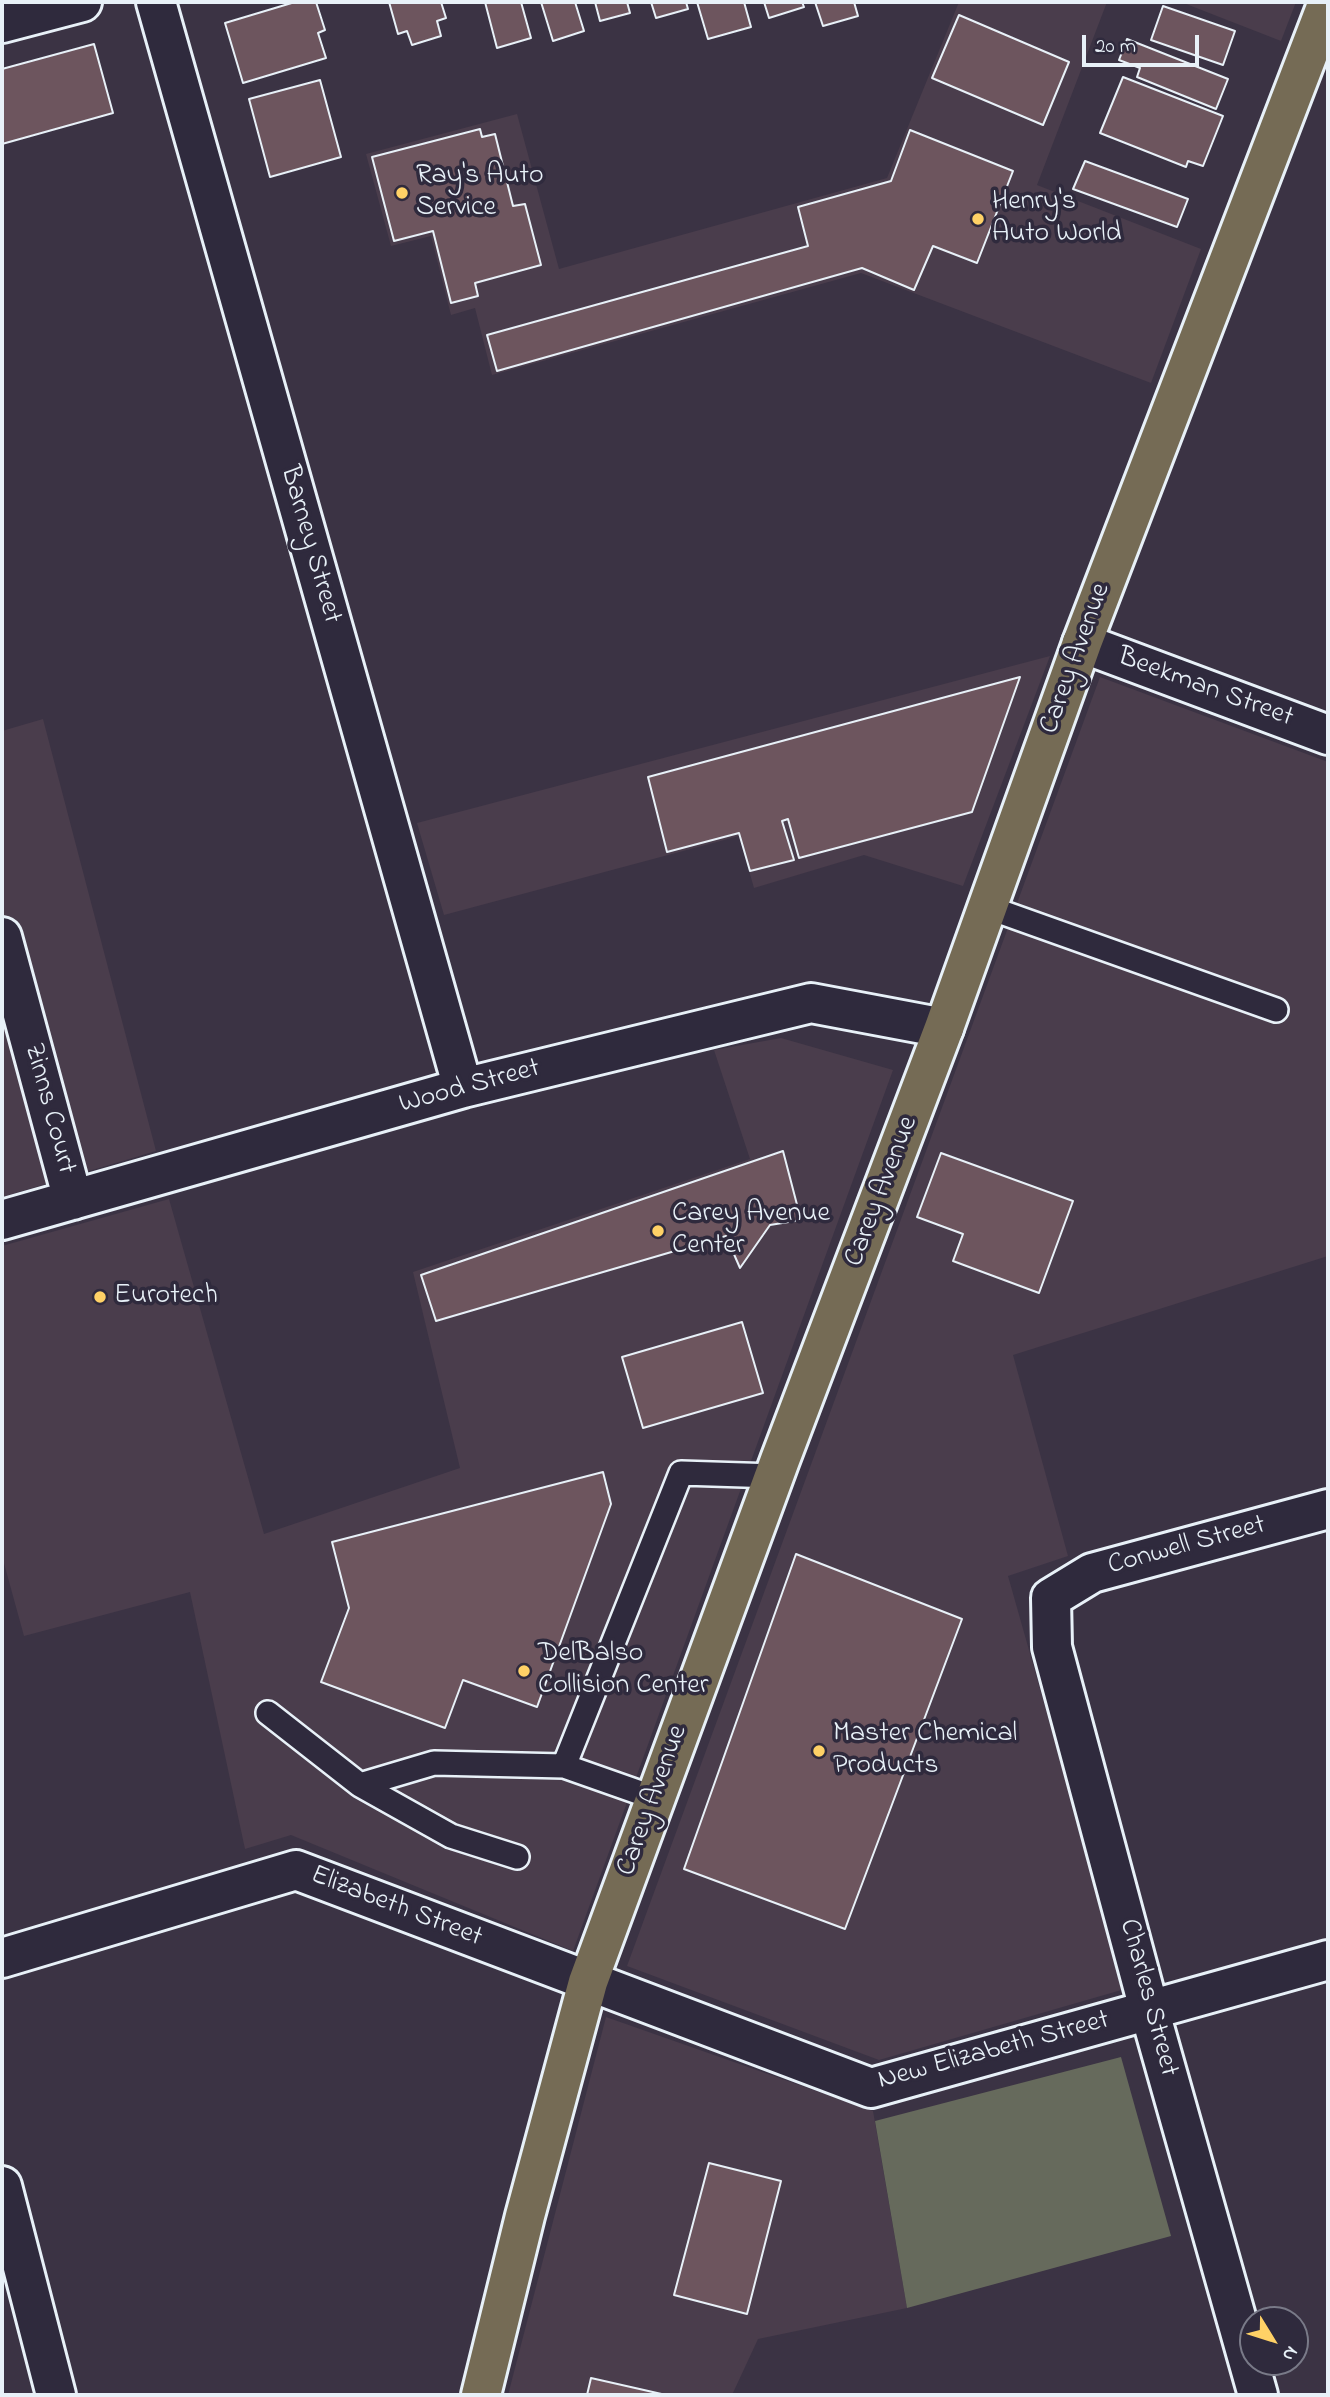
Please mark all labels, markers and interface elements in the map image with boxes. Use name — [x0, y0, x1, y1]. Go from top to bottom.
scale bar — [1085, 21, 1202, 65]
text: 20 m — [1095, 32, 1136, 62]
place label: Ray's Auto Service — [416, 160, 543, 226]
marker: Ray's Auto Service — [394, 185, 410, 201]
place label: Henry's Auto World — [992, 186, 1122, 252]
marker: Henry's Auto World — [970, 211, 986, 227]
street label: Barney Street — [271, 462, 347, 628]
street label: Carey Avenue — [1034, 579, 1120, 739]
street label: Beekman Street — [1113, 642, 1297, 736]
street label: Zinns Court — [14, 1040, 82, 1178]
street label: Wood Street — [396, 1053, 544, 1123]
street label: Carey Avenue — [839, 1112, 927, 1272]
place label: Carey Avenue Center — [672, 1198, 830, 1264]
marker: Carey Avenue Center — [650, 1223, 666, 1239]
place label: Eurotech — [114, 1280, 218, 1314]
marker: Eurotech — [92, 1289, 108, 1305]
street label: Conwell Street — [1105, 1510, 1269, 1584]
place label: DelBalso Collision Center — [538, 1638, 709, 1704]
marker: DelBalso Collision Center — [516, 1663, 532, 1679]
place label: Master Chemical Products — [833, 1718, 1017, 1784]
street label: Carey Avenue — [611, 1721, 697, 1881]
marker: Master Chemical Products — [811, 1743, 827, 1759]
street label: Elizabeth Street — [305, 1860, 487, 1956]
street label: Charles Street — [1110, 1916, 1184, 2080]
street label: New Elizabeth Street — [875, 2005, 1113, 2099]
north arrow — [1239, 2306, 1309, 2376]
text: N — [1275, 2340, 1304, 2366]

